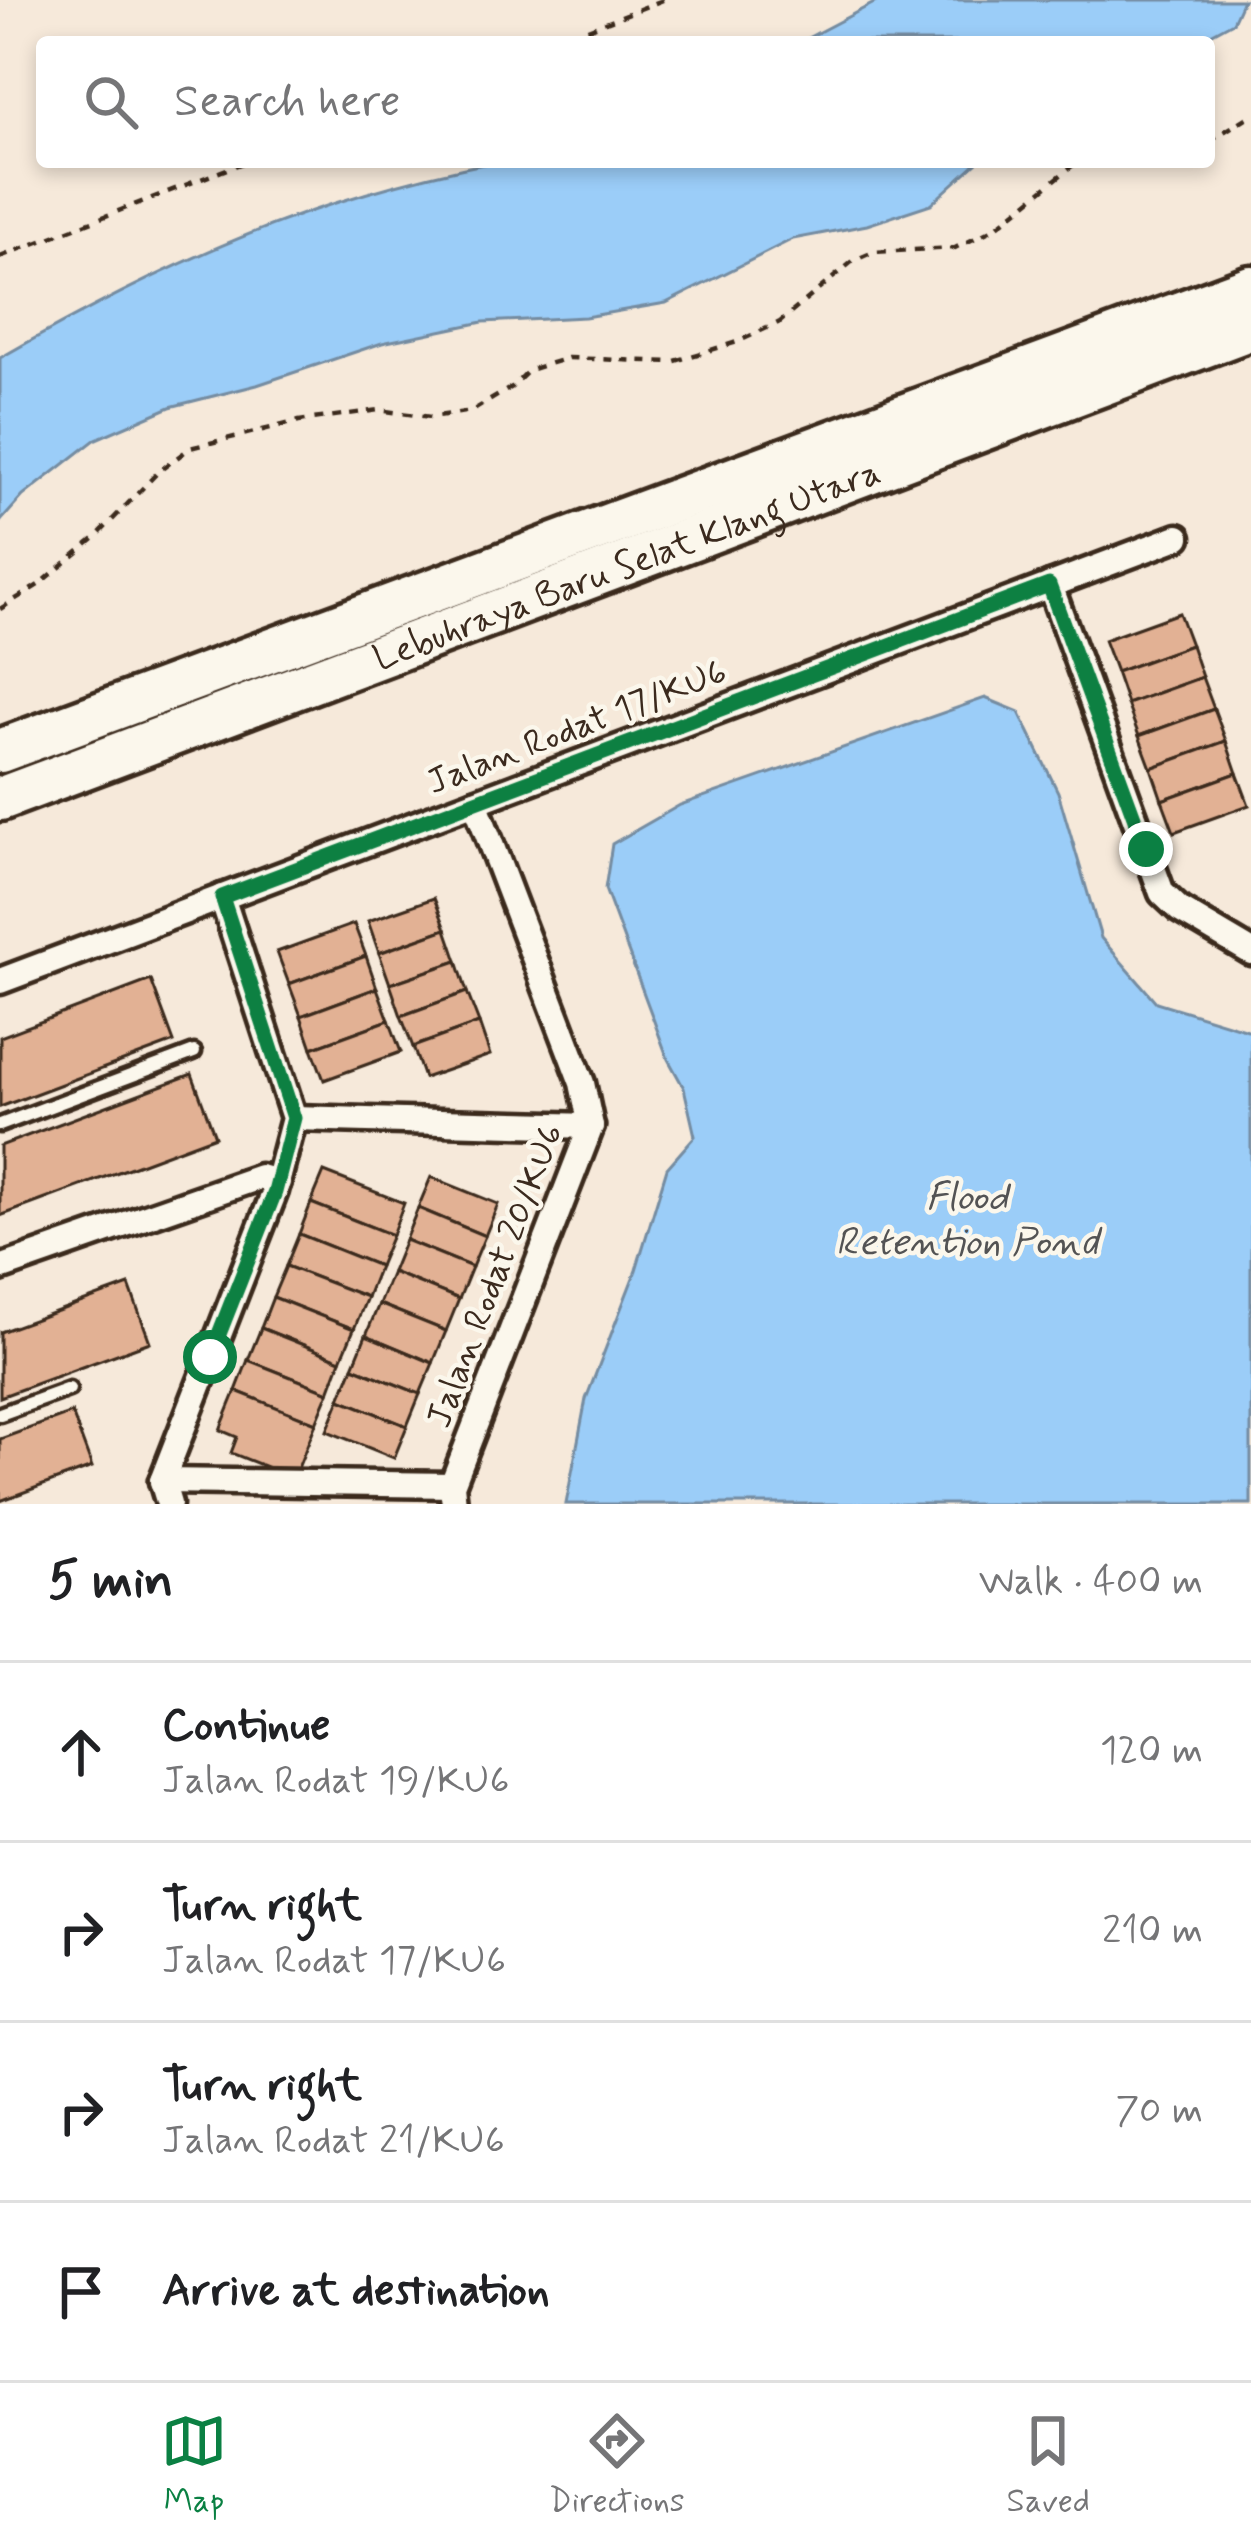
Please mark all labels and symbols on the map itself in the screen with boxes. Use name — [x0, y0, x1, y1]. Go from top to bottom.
street label: Lebuhraya Baru Selat Klang Utara — [367, 450, 887, 683]
street label: Jalan Rodat 17/KU6 — [421, 649, 734, 807]
route end — [1119, 822, 1173, 876]
street label: Jalan Rodat 20/KU6 — [417, 1118, 576, 1435]
water label: Flood Retention Pond — [836, 1173, 1103, 1269]
route start — [183, 1330, 237, 1384]

